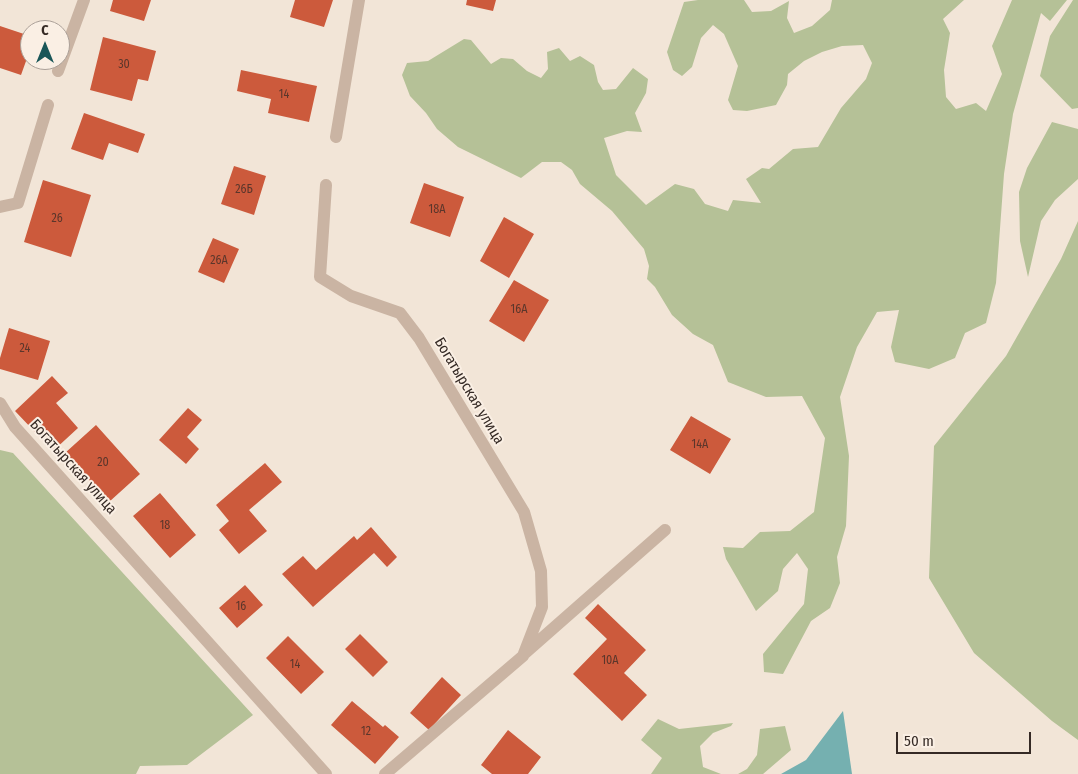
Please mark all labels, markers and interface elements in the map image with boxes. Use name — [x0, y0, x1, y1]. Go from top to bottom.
north arrow — [20, 20, 70, 70]
text: С — [41, 22, 49, 39]
house number: 30 — [118, 58, 130, 72]
house number: 14 — [279, 88, 289, 102]
house number: 26Б — [235, 183, 253, 197]
house number: 18А — [429, 203, 445, 217]
house number: 26 — [51, 212, 63, 226]
house number: 26А — [210, 254, 228, 268]
house number: 16А — [511, 303, 527, 317]
street label: Богатырская улица — [430, 334, 508, 448]
house number: 24 — [20, 342, 30, 356]
street label: Богатырская улица — [26, 416, 120, 518]
house number: 14А — [692, 438, 708, 452]
house number: 20 — [97, 456, 109, 470]
house number: 18 — [160, 519, 170, 533]
house number: 16 — [236, 600, 246, 614]
house number: 10А — [601, 654, 619, 668]
house number: 14 — [290, 658, 300, 672]
scale bar — [898, 722, 1033, 754]
house number: 12 — [361, 725, 371, 739]
text: 50 m — [904, 732, 934, 750]

